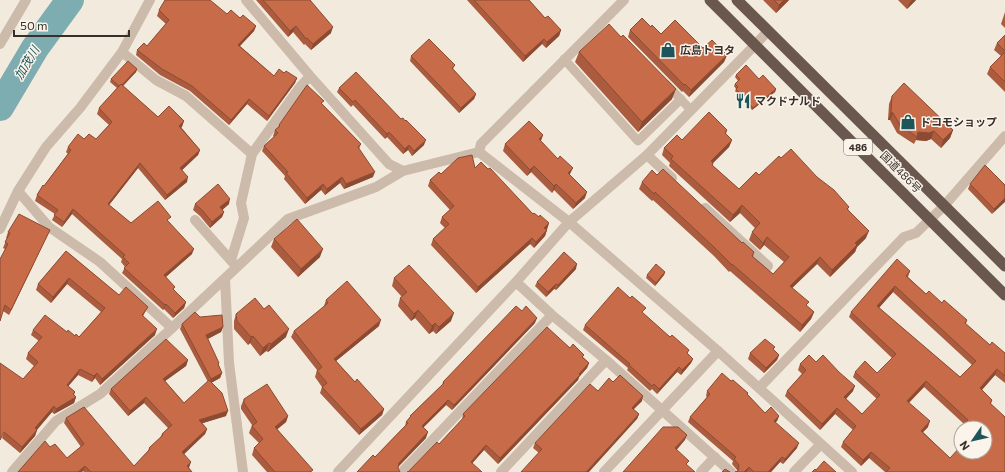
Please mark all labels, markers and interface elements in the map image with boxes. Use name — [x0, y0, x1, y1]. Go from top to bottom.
scale bar — [14, 12, 129, 38]
text: 50 m — [20, 18, 48, 32]
shop icon: 広島トヨタ — [659, 41, 677, 59]
water label: 加茂川 — [11, 42, 42, 82]
place label: 広島トヨタ — [680, 43, 735, 56]
restaurant icon: マクドナルド — [734, 92, 752, 110]
place label: マクドナルド — [755, 94, 821, 107]
shop icon: ドコモショップ — [899, 113, 917, 131]
place label: ドコモショップ — [920, 115, 997, 128]
road number: 486 — [844, 139, 872, 155]
street label: 国道486号 — [878, 148, 925, 195]
north arrow — [953, 420, 993, 460]
text: N — [957, 439, 972, 453]

